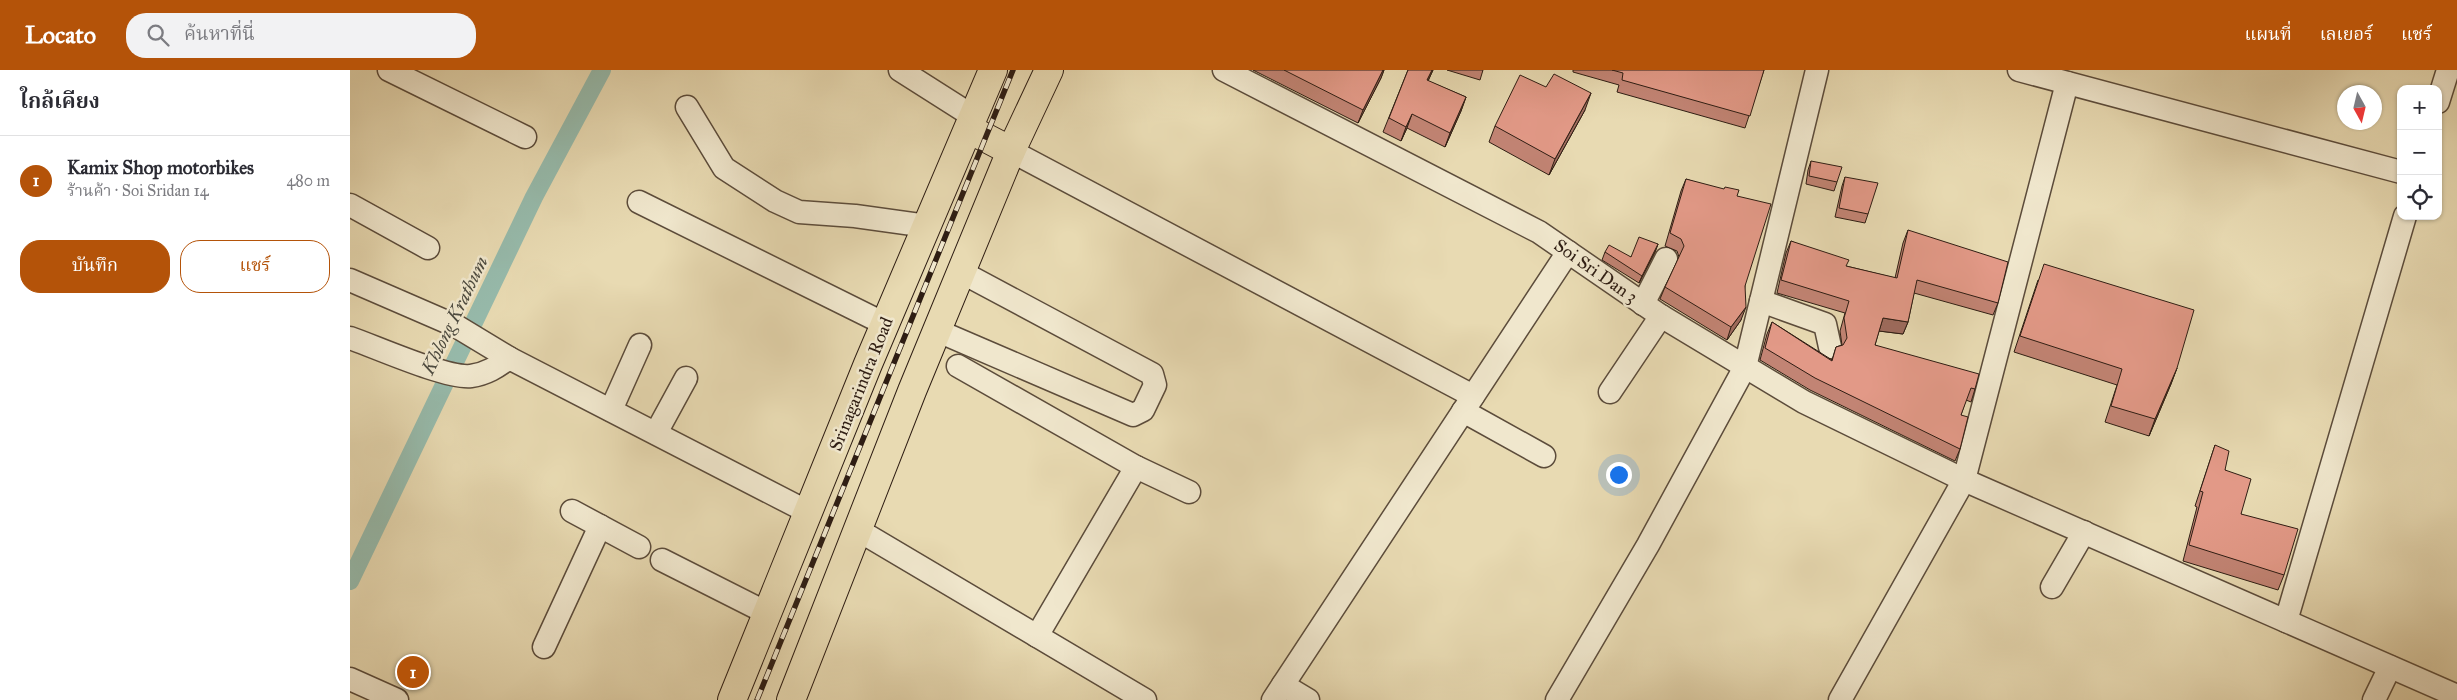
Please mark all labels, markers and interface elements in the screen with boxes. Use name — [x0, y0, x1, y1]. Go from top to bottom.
search box — [126, 13, 476, 58]
text: Locato — [25, 20, 96, 50]
icon: search — [144, 21, 172, 49]
text: ค้นหาที่นี่ — [184, 22, 255, 45]
text: แผนที่ — [2244, 23, 2292, 45]
text: เลเยอร์ — [2320, 23, 2373, 45]
text: แชร์ — [2401, 23, 2432, 45]
north arrow — [2337, 85, 2382, 130]
map controls — [2397, 85, 2442, 220]
button: + — [2397, 85, 2442, 130]
text: ใกล้เคียง — [20, 88, 100, 114]
button: − — [2397, 130, 2442, 175]
text: Kamix Shop motorbikes — [67, 156, 254, 179]
text: 1 — [33, 171, 39, 190]
text: 480 m — [286, 171, 330, 190]
button: locate — [2397, 175, 2442, 220]
text: ร้านค้า · Soi Sridan 14 — [67, 181, 209, 200]
street label: Soi Sri Dan 3 — [1550, 234, 1642, 308]
button: บันทึก — [20, 240, 170, 293]
button: แชร์ — [180, 240, 330, 293]
water label: Khlong Krathum — [416, 253, 493, 379]
street label: Srinagarindra Road — [824, 314, 899, 455]
your location — [1606, 462, 1632, 488]
pin: 1 — [397, 653, 429, 691]

